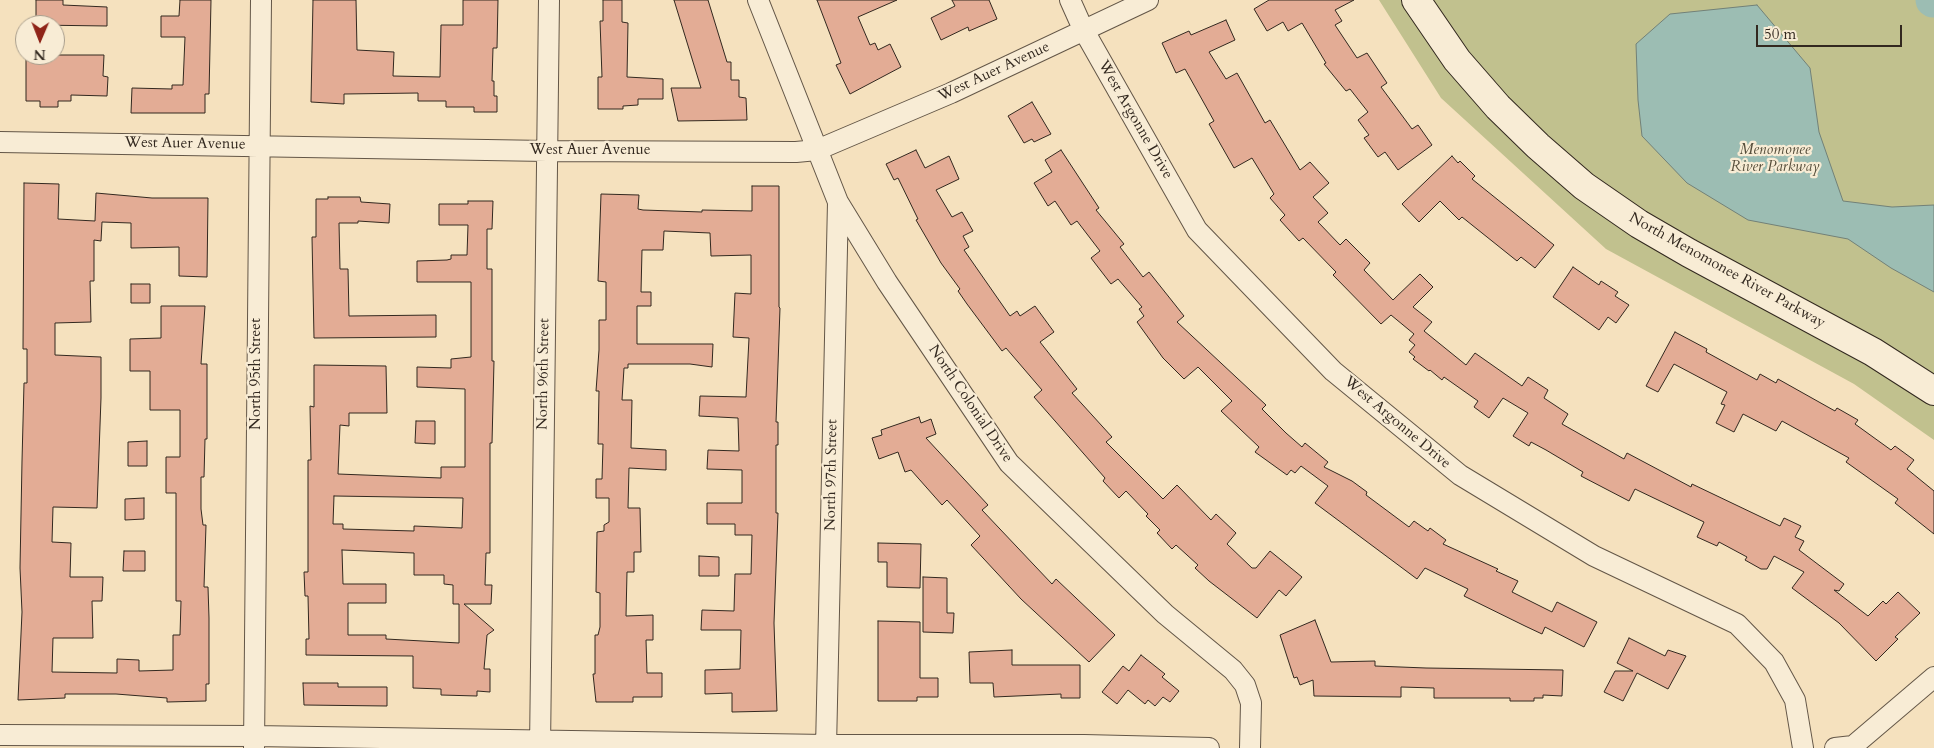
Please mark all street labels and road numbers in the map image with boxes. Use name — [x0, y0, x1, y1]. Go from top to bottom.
street label: West Auer Avenue — [935, 38, 1053, 106]
street label: West Argonne Drive — [1094, 57, 1176, 183]
street label: West Auer Avenue — [124, 134, 246, 154]
street label: West Auer Avenue — [529, 142, 651, 160]
street label: North Menomonee River Parkway — [1626, 209, 1828, 333]
street label: North 95th Street — [248, 318, 266, 430]
street label: North 96th Street — [534, 318, 554, 430]
street label: North Colonial Drive — [924, 342, 1016, 466]
street label: West Argonne Drive — [1340, 373, 1454, 473]
street label: North 97th Street — [822, 419, 842, 531]

